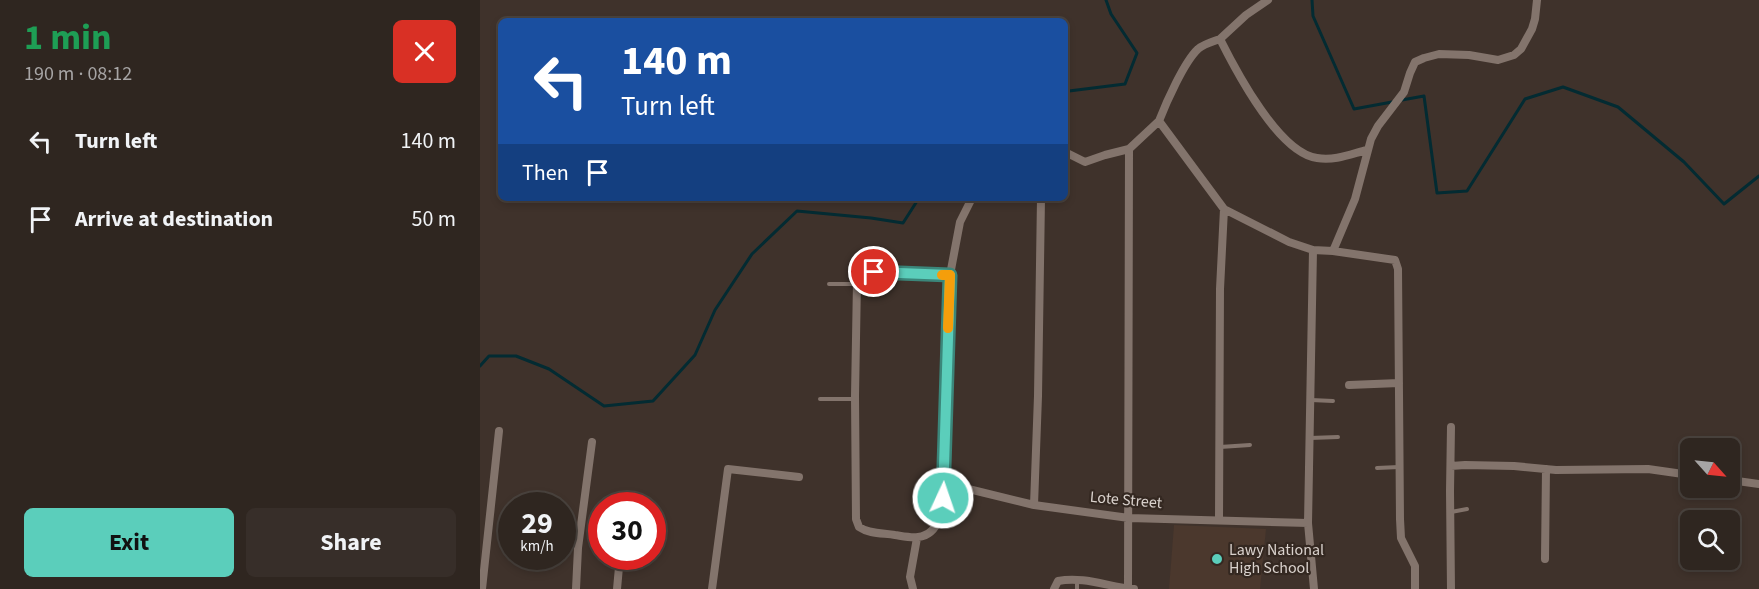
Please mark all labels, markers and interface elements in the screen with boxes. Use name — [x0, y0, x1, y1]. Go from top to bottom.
text: 1 min — [24, 12, 112, 63]
button: close — [393, 20, 456, 83]
text: 140 m — [621, 31, 732, 91]
icon: left — [522, 42, 600, 120]
text: 190 m · 08:12 — [24, 60, 132, 88]
text: Turn left — [621, 87, 715, 126]
icon: left — [24, 125, 57, 158]
text: Turn left — [75, 125, 157, 157]
text: 140 m — [401, 125, 456, 157]
icon: arrive — [581, 156, 614, 189]
text: Then — [522, 157, 569, 189]
icon: arrive — [24, 203, 57, 236]
text: Arrive at destination — [75, 203, 273, 235]
text: 50 m — [411, 203, 456, 235]
pin — [848, 246, 899, 297]
icon: arrive — [857, 255, 890, 288]
north arrow — [1680, 438, 1740, 498]
map controls — [1680, 438, 1740, 570]
position arrow — [911, 466, 975, 530]
street label: Lote Street — [1089, 486, 1164, 514]
speed limit sign: 30 — [588, 492, 666, 570]
text: 29 — [521, 502, 553, 545]
button: Exit — [24, 508, 234, 577]
button: Share — [246, 508, 456, 577]
button: search — [1680, 510, 1740, 570]
text: km/h — [520, 536, 554, 557]
place label: Lawy National High School — [1229, 539, 1324, 579]
marker: Lawy National High School — [1210, 552, 1224, 566]

